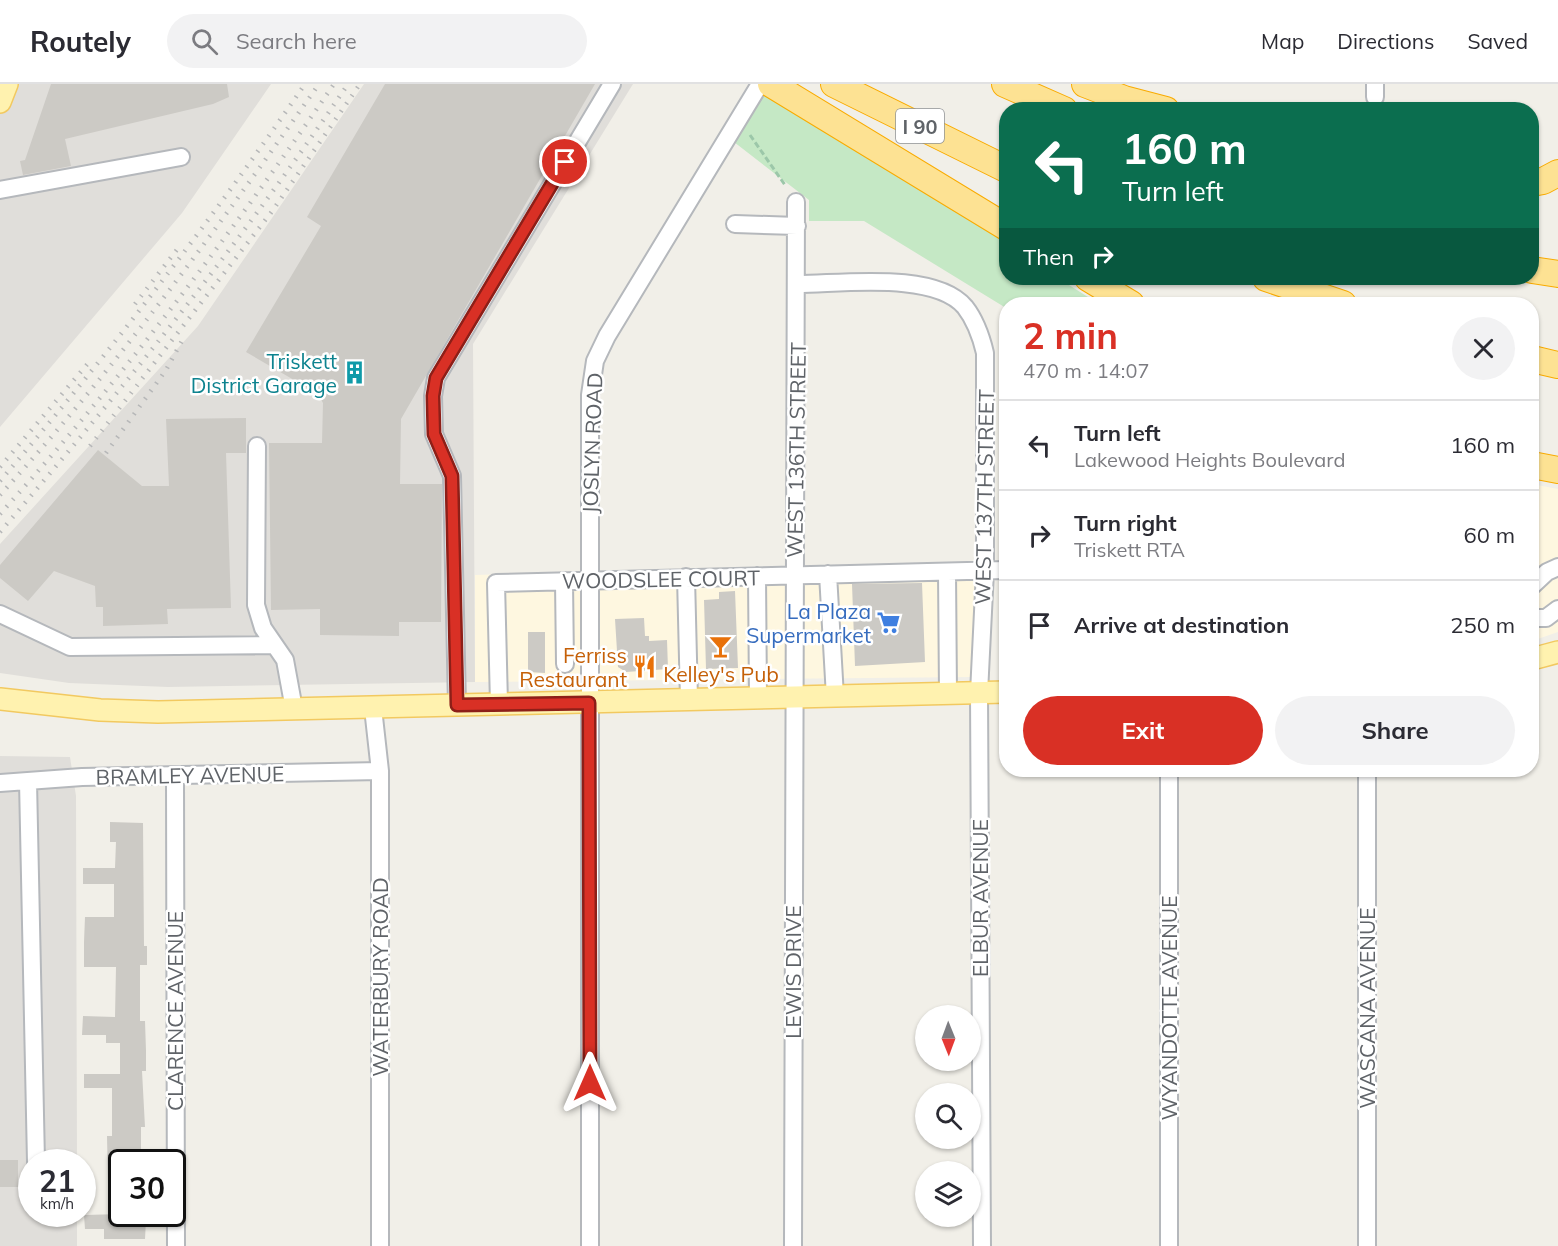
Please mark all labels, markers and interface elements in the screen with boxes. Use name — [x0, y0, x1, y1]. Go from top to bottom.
search box — [167, 14, 587, 68]
text: Routely — [30, 24, 131, 59]
icon: search — [188, 25, 221, 58]
text: Search here — [236, 27, 357, 55]
text: Map — [1261, 28, 1304, 54]
text: Directions — [1337, 28, 1434, 54]
text: Saved — [1467, 28, 1528, 54]
road number: I 90 — [896, 109, 944, 143]
text: 160 m — [1122, 122, 1247, 175]
icon: left — [1023, 126, 1101, 204]
pin — [539, 136, 590, 187]
icon: arrive — [548, 145, 581, 178]
text: Turn left — [1122, 174, 1224, 208]
icon: right — [1086, 240, 1119, 273]
text: Then — [1023, 243, 1074, 271]
text: 2 min — [1023, 313, 1118, 358]
button: close — [1452, 317, 1515, 380]
street label: WEST 136TH STREET — [781, 342, 811, 558]
place label: Triskett District Garage — [191, 348, 337, 398]
text: 470 m · 14:07 — [1023, 358, 1149, 383]
building icon: Triskett District Garage — [342, 360, 368, 386]
street label: JOSLYN ROAD — [577, 372, 607, 514]
street label: WEST 137TH STREET — [969, 389, 999, 605]
text: Turn left — [1074, 419, 1161, 447]
icon: left — [1023, 429, 1056, 462]
text: 160 m — [1450, 431, 1515, 459]
text: Lakewood Heights Boulevard — [1074, 447, 1346, 472]
text: Turn right — [1074, 509, 1177, 537]
icon: right — [1023, 519, 1056, 552]
text: 60 m — [1464, 521, 1515, 549]
text: Triskett RTA — [1074, 537, 1185, 562]
street label: WOODSLEE COURT — [562, 564, 761, 594]
place label: La Plaza Supermarket — [746, 598, 871, 648]
icon: arrive — [1023, 609, 1056, 642]
supermarket icon: La Plaza Supermarket — [876, 610, 902, 636]
text: Arrive at destination — [1074, 611, 1289, 639]
text: 250 m — [1450, 611, 1515, 639]
bar icon: Kelley's Pub — [708, 633, 734, 659]
place label: Ferriss Restaurant — [519, 642, 627, 692]
restaurant icon: Ferriss Restaurant — [632, 654, 658, 680]
place label: Kelley's Pub — [663, 661, 779, 687]
button: Exit — [1023, 696, 1263, 765]
button: Share — [1275, 696, 1515, 765]
street label: BRAMLEY AVENUE — [96, 760, 284, 790]
street label: ELBUR AVENUE — [967, 819, 993, 977]
street label: WATERBURY ROAD — [367, 877, 393, 1077]
street label: WYANDOTTE AVENUE — [1156, 895, 1182, 1121]
street label: LEWIS DRIVE — [780, 905, 806, 1039]
street label: WASCANA AVENUE — [1354, 907, 1380, 1109]
street label: CLARENCE AVENUE — [162, 911, 188, 1111]
north arrow — [915, 1005, 981, 1071]
map controls — [915, 1005, 981, 1227]
position arrow — [558, 1051, 622, 1115]
button: search — [915, 1083, 981, 1149]
speed limit sign: 30 — [108, 1149, 186, 1227]
button: layers — [915, 1161, 981, 1227]
text: 21 — [39, 1162, 75, 1200]
text: km/h — [40, 1194, 74, 1213]

